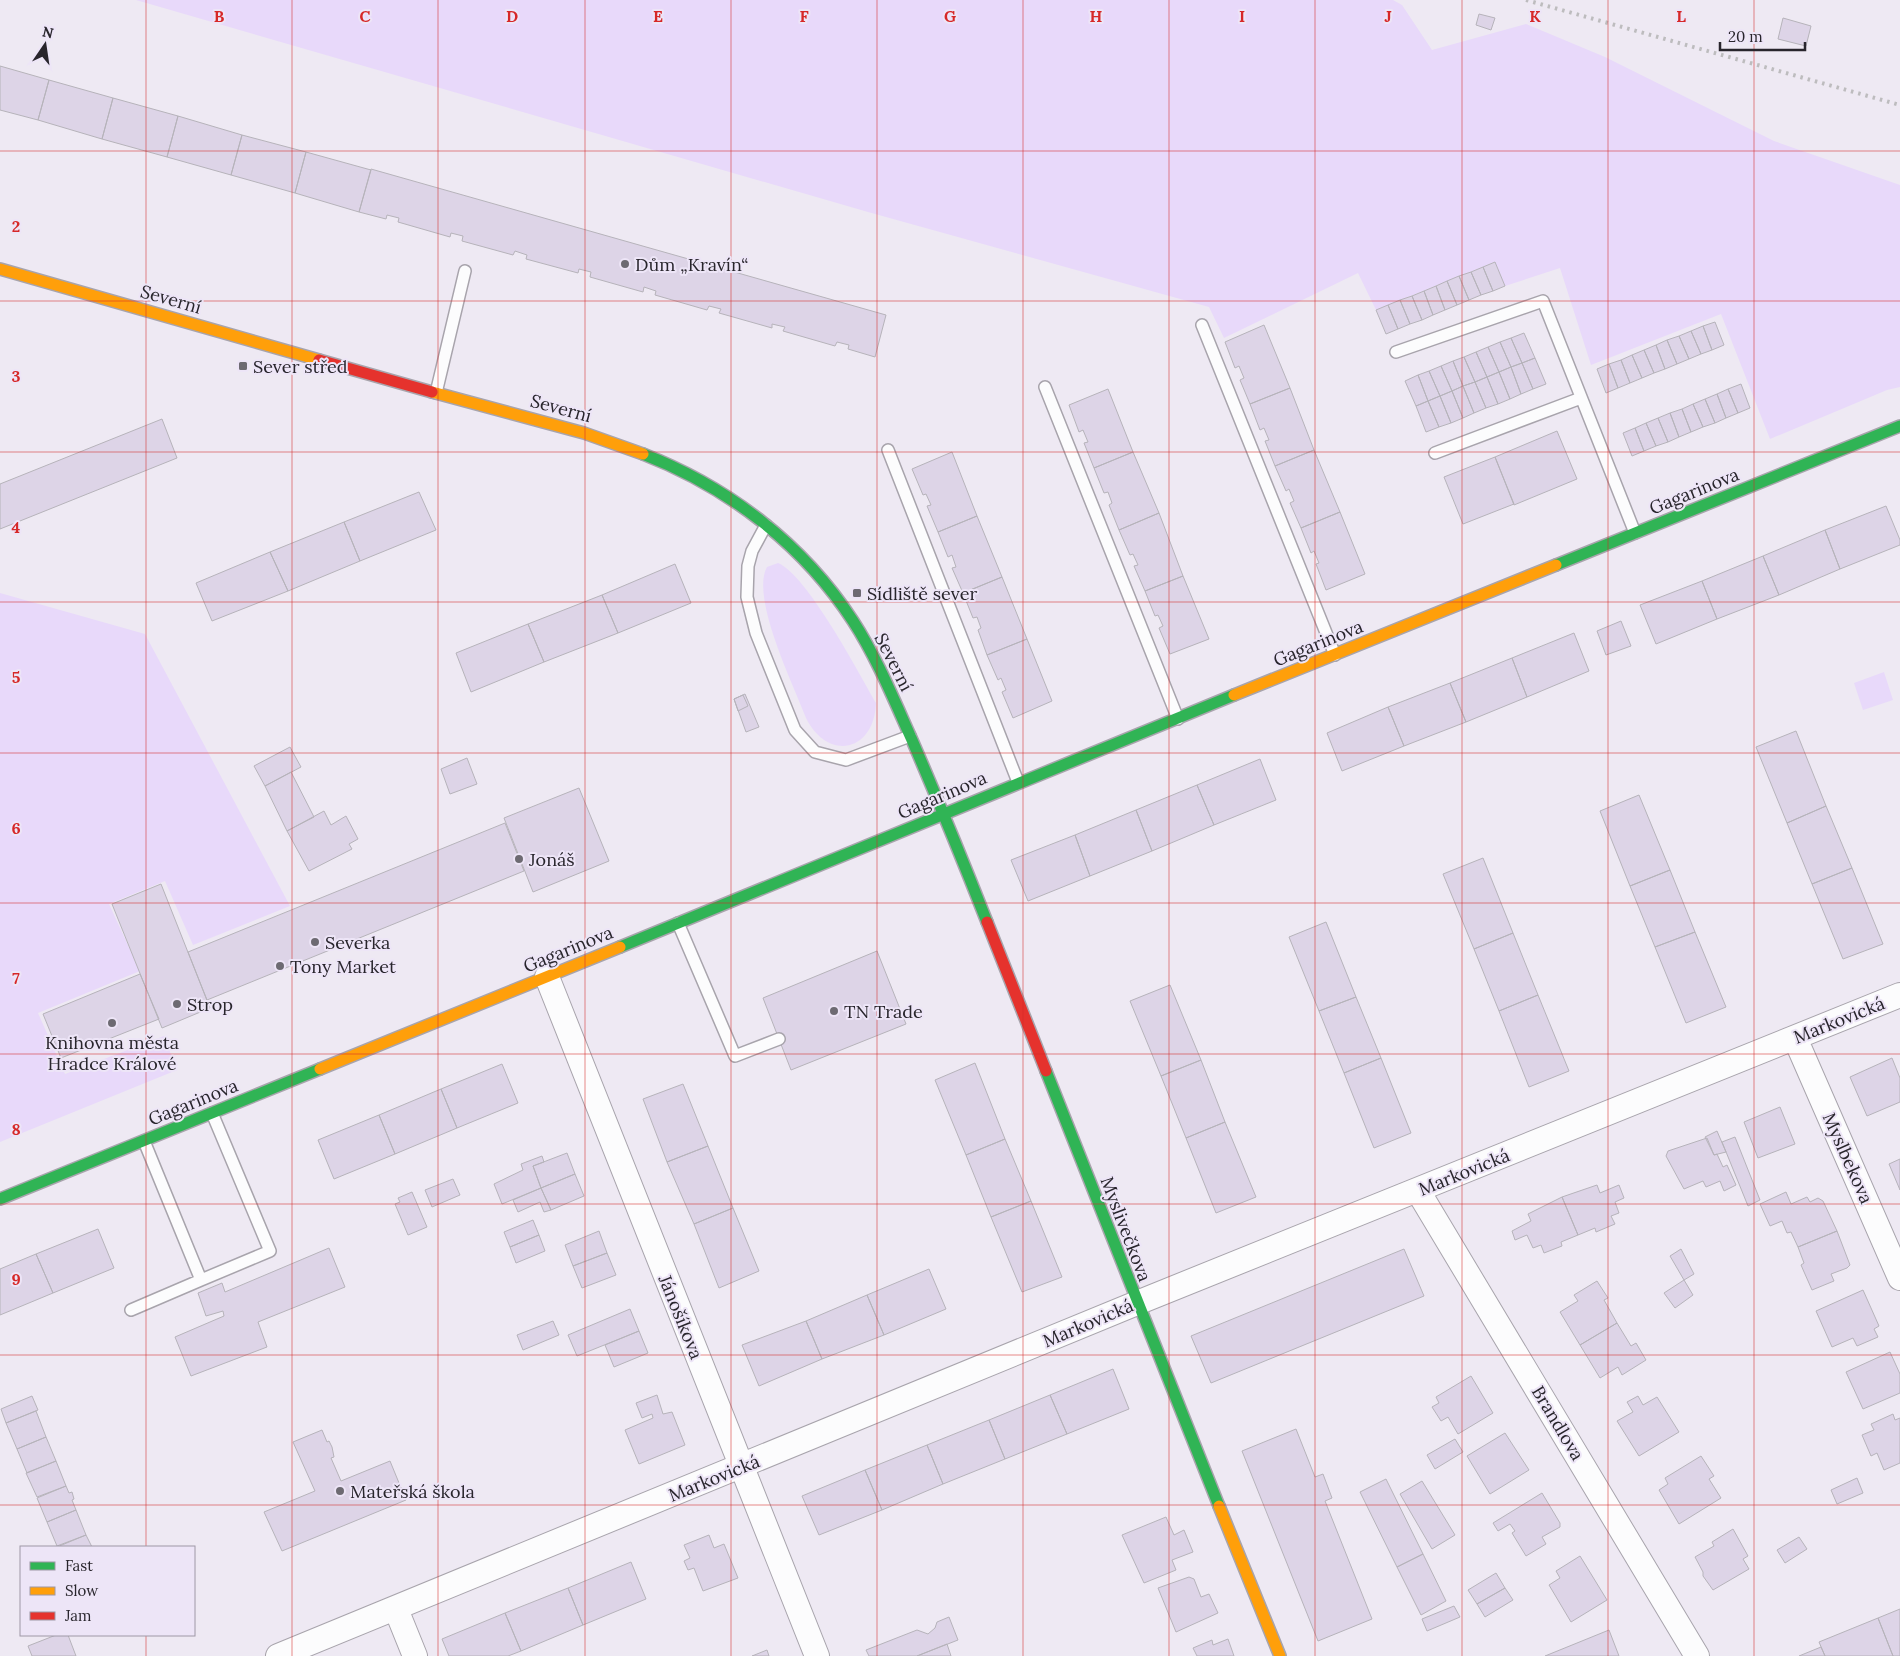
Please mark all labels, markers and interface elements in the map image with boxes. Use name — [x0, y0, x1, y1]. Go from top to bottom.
text: B — [214, 6, 225, 26]
text: C — [359, 6, 371, 26]
text: D — [506, 6, 518, 26]
text: E — [653, 6, 663, 26]
text: F — [799, 6, 809, 26]
text: G — [944, 6, 956, 26]
text: H — [1090, 6, 1103, 26]
text: I — [1239, 6, 1245, 26]
text: J — [1384, 6, 1392, 26]
text: K — [1529, 6, 1541, 26]
text: L — [1676, 6, 1686, 26]
north arrow — [20, 20, 70, 70]
scale bar — [1720, 20, 1805, 52]
text: N — [41, 22, 55, 42]
text: 20 m — [1728, 27, 1763, 46]
text: 2 — [12, 216, 20, 236]
place label: Dům „Kravín“ — [635, 253, 749, 276]
marker: Dům „Kravín“ — [619, 258, 631, 270]
street label: Severní — [138, 279, 204, 319]
place label: Sever střed — [253, 355, 348, 378]
marker: Sever střed — [237, 360, 249, 372]
text: 3 — [12, 366, 21, 386]
street label: Severní — [528, 389, 594, 427]
street label: Gagarinova — [1646, 463, 1742, 519]
text: 4 — [12, 517, 21, 537]
place label: Sídliště sever — [867, 582, 977, 605]
marker: Sídliště sever — [851, 587, 863, 599]
street label: Gagarinova — [1270, 615, 1366, 671]
street label: Severní — [870, 629, 918, 695]
text: 5 — [12, 667, 21, 687]
street label: Gagarinova — [894, 766, 990, 824]
text: 6 — [11, 818, 21, 838]
place label: Jonáš — [528, 848, 575, 871]
marker: Jonáš — [513, 853, 525, 865]
street label: Gagarinova — [520, 921, 616, 977]
place label: Severka — [325, 931, 390, 954]
marker: Severka — [309, 936, 321, 948]
place label: Tony Market — [290, 955, 396, 978]
marker: Tony Market — [274, 960, 286, 972]
text: 7 — [12, 968, 20, 988]
street label: Markovická — [1790, 991, 1888, 1049]
place label: Strop — [187, 993, 233, 1016]
marker: Strop — [171, 998, 183, 1010]
place label: TN Trade — [844, 1000, 923, 1023]
marker: TN Trade — [828, 1005, 840, 1017]
marker: Knihovna města Hradce Králové — [106, 1017, 118, 1029]
place label: Knihovna města Hradce Králové — [45, 1031, 179, 1075]
street label: Gagarinova — [145, 1074, 241, 1130]
street label: Myslbekova — [1818, 1109, 1878, 1207]
text: 8 — [11, 1119, 21, 1139]
street label: Markovická — [1415, 1143, 1513, 1201]
street label: Myslivečkova — [1095, 1173, 1157, 1285]
text: 9 — [11, 1269, 21, 1289]
street label: Jánošíkova — [653, 1271, 708, 1362]
street label: Markovická — [1039, 1294, 1137, 1352]
street label: Brandlova — [1527, 1381, 1589, 1465]
street label: Markovická — [665, 1449, 763, 1507]
place label: Mateřská škola — [350, 1480, 475, 1503]
marker: Mateřská škola — [334, 1485, 346, 1497]
legend — [20, 1546, 195, 1636]
text: Fast — [65, 1556, 93, 1575]
text: Slow — [65, 1581, 98, 1600]
text: Jam — [64, 1606, 92, 1625]

